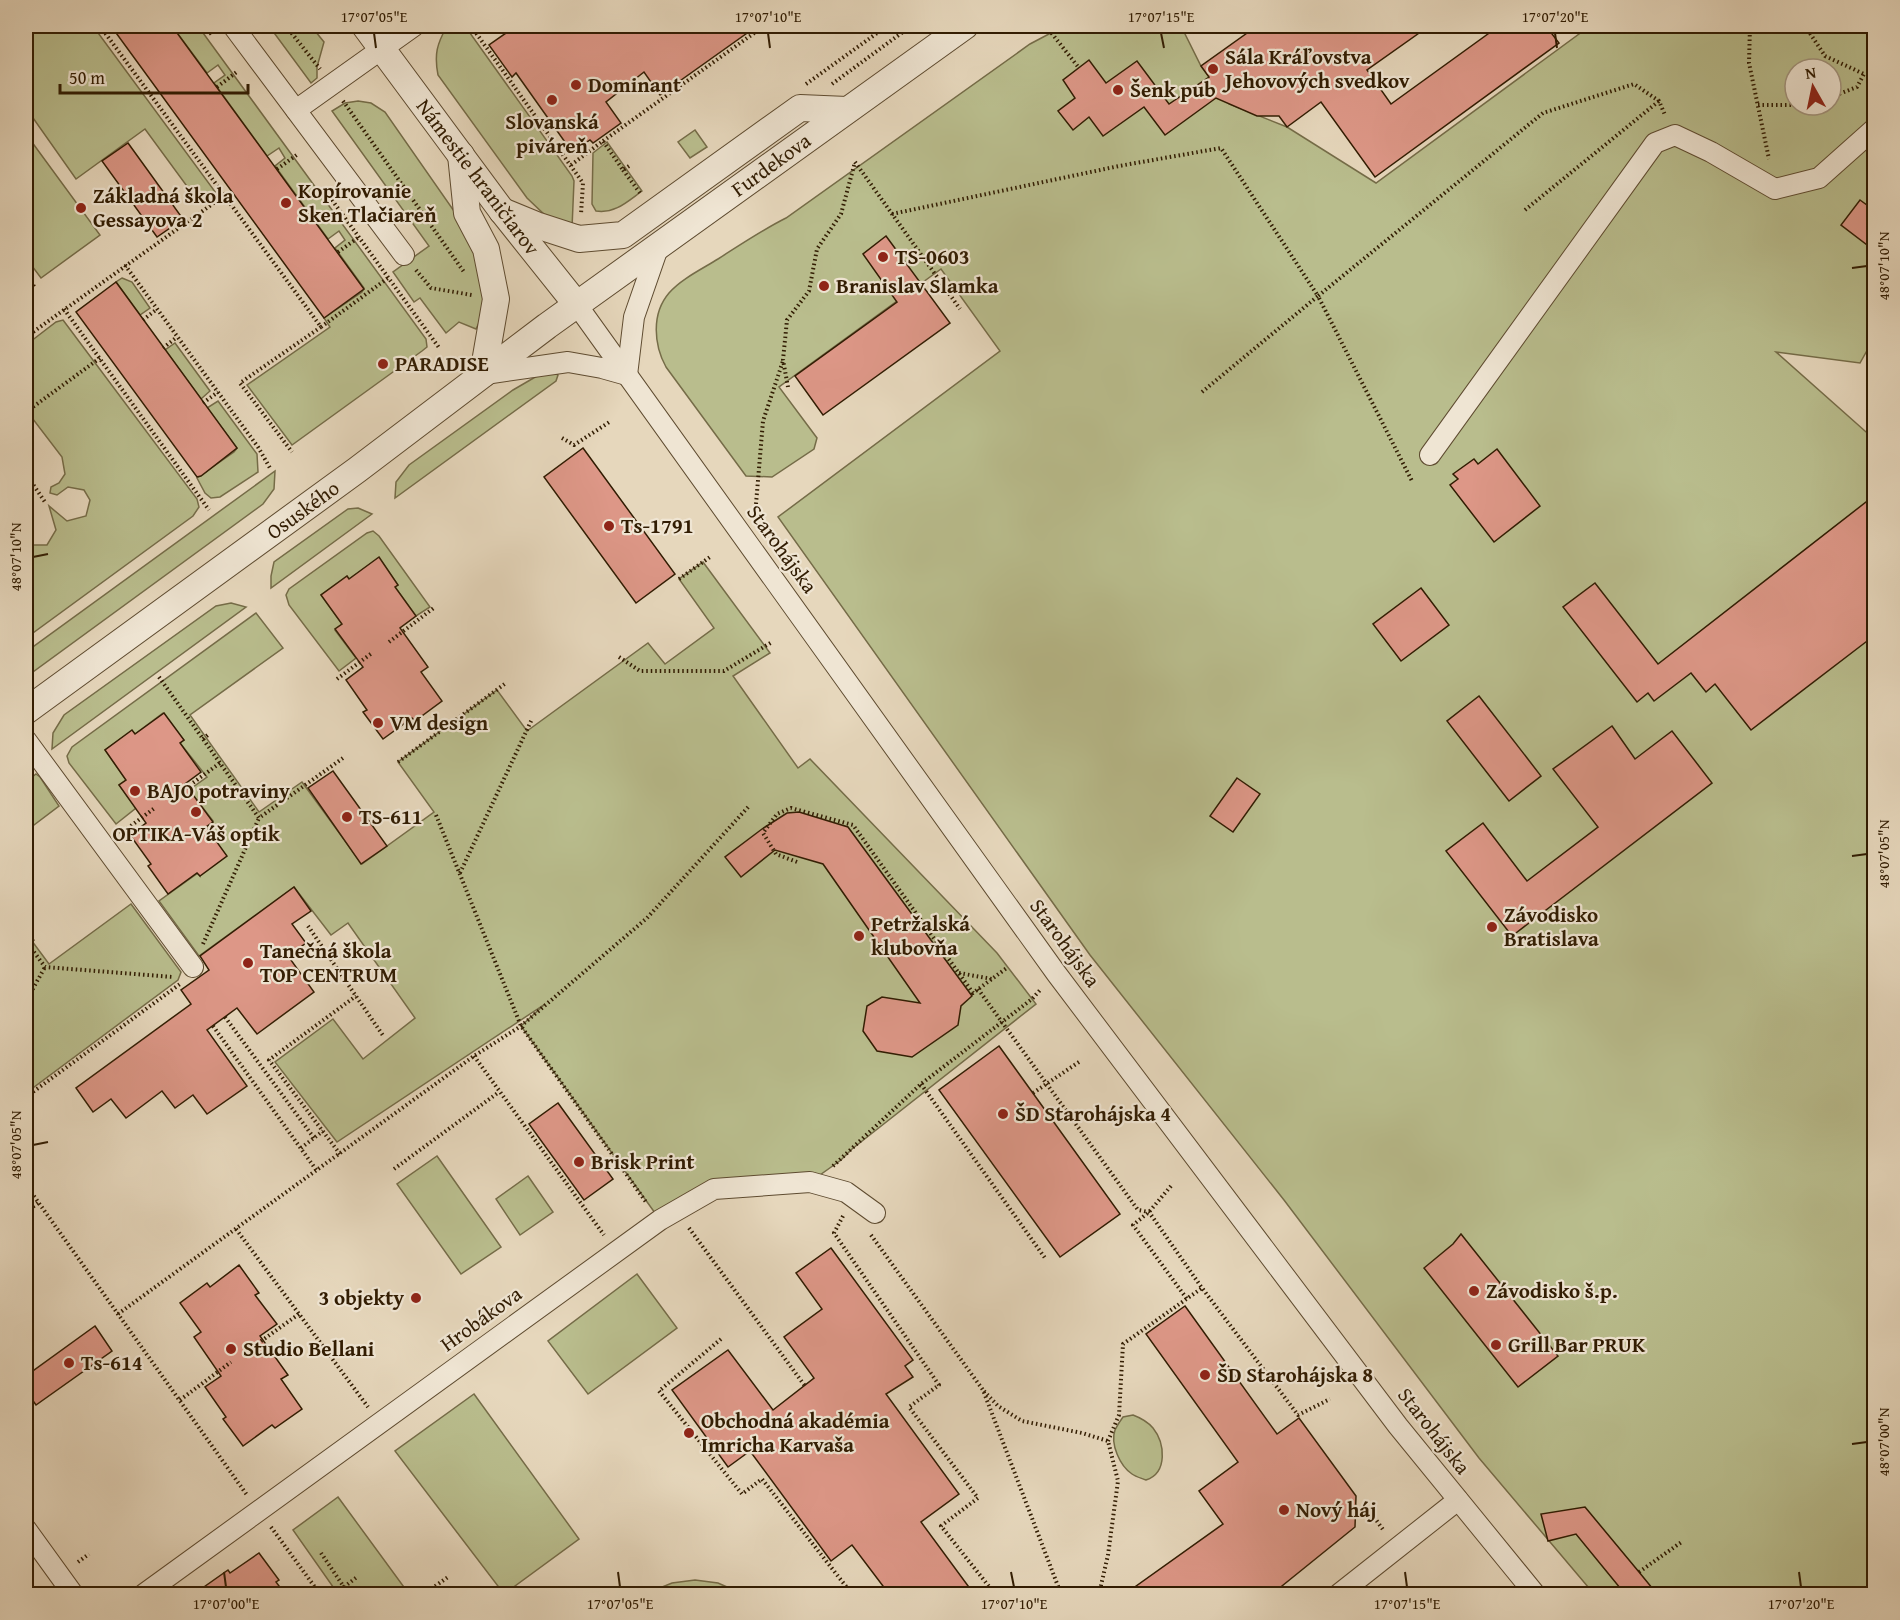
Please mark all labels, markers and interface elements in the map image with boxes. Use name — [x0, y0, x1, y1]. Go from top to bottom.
text: 17°07'05"E — [341, 6, 408, 27]
text: 17°07'10"E — [735, 6, 802, 27]
text: 17°07'15"E — [1128, 6, 1195, 27]
text: 17°07'20"E — [1522, 6, 1589, 27]
place label: Sála Kráľovstva Jehovových svedkov — [1222, 41, 1410, 96]
scale bar — [60, 57, 248, 95]
north arrow — [1783, 57, 1843, 117]
text: N — [1803, 59, 1818, 85]
marker: Sála Kráľovstva Jehovových svedkov — [1206, 62, 1220, 76]
text: 50 m — [69, 64, 105, 91]
place label: Dominant — [588, 69, 681, 100]
place label: Šenk pub — [1130, 74, 1216, 105]
marker: Dominant — [569, 78, 583, 92]
marker: Šenk pub — [1111, 83, 1125, 97]
street label: Námestie hraničiarov — [409, 92, 548, 262]
marker: Slovanská piváreň — [545, 93, 559, 107]
place label: Slovanská piváreň — [505, 106, 599, 161]
street label: Furdekova — [725, 125, 817, 204]
place label: Kopírovanie Sken Tlačiareň — [298, 175, 437, 230]
place label: Základná škola Gessayova 2 — [93, 180, 234, 235]
marker: Kopírovanie Sken Tlačiareň — [279, 196, 293, 210]
marker: Základná škola Gessayova 2 — [74, 201, 88, 215]
text: 48°07'10"N — [1873, 231, 1894, 300]
place label: TS-0603 — [895, 241, 970, 272]
marker: TS-0603 — [876, 250, 890, 264]
place label: Branislav Slamka — [836, 270, 999, 301]
marker: Branislav Slamka — [817, 279, 831, 293]
place label: PARADISE — [395, 348, 489, 379]
marker: PARADISE — [376, 357, 390, 371]
street label: Osuského — [260, 472, 346, 547]
street label: Starohájska — [740, 498, 825, 600]
place label: Ts-1791 — [621, 510, 694, 541]
marker: Ts-1791 — [602, 519, 616, 533]
text: 48°07'10"N — [5, 522, 26, 591]
place label: VM design — [390, 707, 489, 738]
marker: VM design — [371, 716, 385, 730]
place label: BAJO potraviny — [147, 775, 290, 806]
marker: BAJO potraviny — [128, 784, 142, 798]
place label: TS-611 — [359, 801, 423, 832]
marker: OPTIKA-Váš optik — [189, 805, 203, 819]
marker: TS-611 — [340, 810, 354, 824]
place label: OPTIKA-Váš optik — [112, 818, 281, 849]
text: 48°07'05"N — [1873, 819, 1894, 888]
street label: Starohájska — [1023, 892, 1108, 994]
place label: Závodisko Bratislava — [1504, 899, 1599, 954]
place label: Petržalská klubovňa — [871, 908, 970, 963]
marker: Závodisko Bratislava — [1485, 920, 1499, 934]
marker: Petržalská klubovňa — [852, 929, 866, 943]
place label: Tanečná škola TOP CENTRUM — [260, 935, 397, 990]
marker: Tanečná škola TOP CENTRUM — [241, 956, 255, 970]
place label: ŠD Starohájska 4 — [1015, 1098, 1171, 1129]
marker: ŠD Starohájska 4 — [996, 1107, 1010, 1121]
text: 48°07'05"N — [5, 1110, 26, 1179]
place label: Brisk Print — [591, 1146, 695, 1177]
marker: Brisk Print — [572, 1155, 586, 1169]
place label: Závodisko š.p. — [1486, 1275, 1618, 1306]
street label: Hrobákova — [433, 1278, 528, 1359]
place label: 3 objekty — [319, 1282, 404, 1313]
marker: Závodisko š.p. — [1467, 1284, 1481, 1298]
marker: 3 objekty — [409, 1291, 423, 1305]
place label: Grill Bar PRUK — [1508, 1329, 1646, 1360]
place label: Studio Bellani — [243, 1333, 375, 1364]
marker: Grill Bar PRUK — [1489, 1338, 1503, 1352]
marker: Studio Bellani — [224, 1342, 238, 1356]
place label: Ts-614 — [81, 1347, 143, 1378]
marker: Ts-614 — [62, 1356, 76, 1370]
place label: ŠD Starohájska 8 — [1217, 1359, 1373, 1390]
marker: ŠD Starohájska 8 — [1198, 1368, 1212, 1382]
street label: Starohájska — [1390, 1381, 1478, 1481]
place label: Obchodná akadémia Imricha Karvaša — [701, 1405, 890, 1460]
text: 48°07'00"N — [1873, 1407, 1894, 1476]
marker: Obchodná akadémia Imricha Karvaša — [682, 1426, 696, 1440]
place label: Nový háj — [1296, 1494, 1376, 1525]
marker: Nový háj — [1277, 1503, 1291, 1517]
text: 17°07'00"E — [193, 1593, 260, 1614]
text: 17°07'05"E — [587, 1593, 654, 1614]
text: 17°07'10"E — [981, 1593, 1048, 1614]
text: 17°07'15"E — [1374, 1593, 1441, 1614]
text: 17°07'20"E — [1768, 1593, 1835, 1614]

